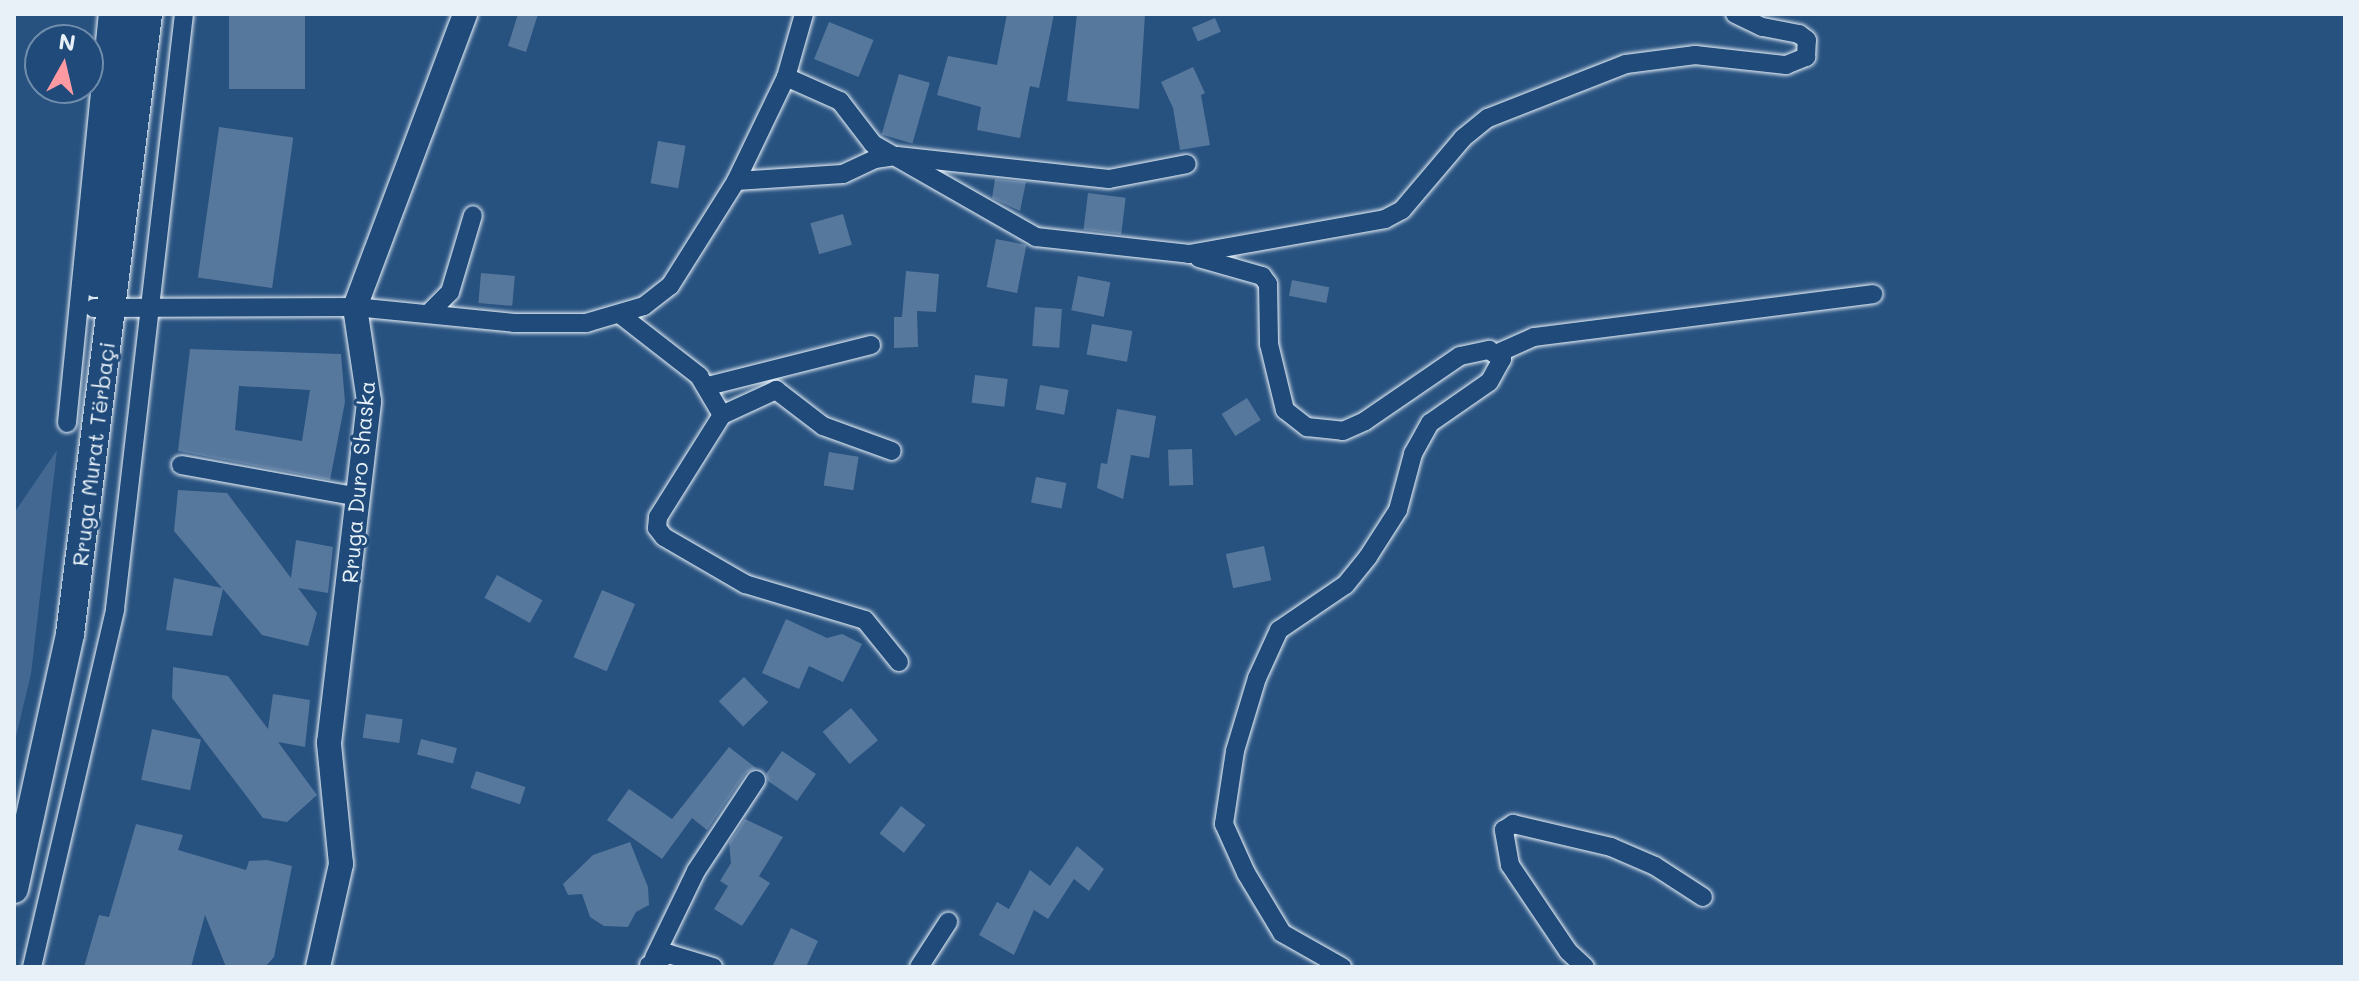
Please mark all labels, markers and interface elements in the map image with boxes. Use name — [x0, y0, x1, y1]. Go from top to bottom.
north arrow — [24, 24, 104, 104]
text: N — [57, 26, 77, 57]
street label: Rruga Murat Tërbaçi — [66, 340, 120, 568]
street label: Rruga Duro Shaska — [336, 379, 380, 585]

